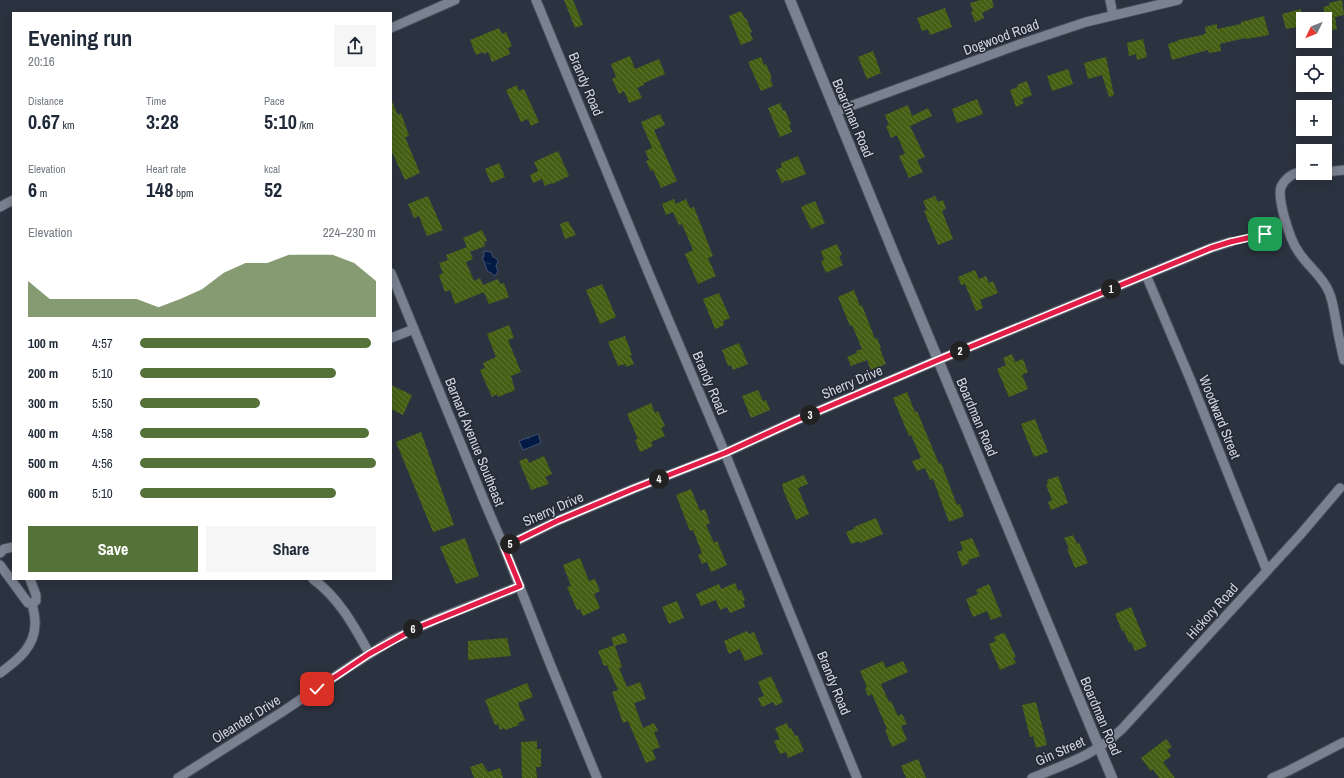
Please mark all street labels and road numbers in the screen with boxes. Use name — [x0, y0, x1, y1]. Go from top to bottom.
street label: Dogwood Road — [961, 15, 1041, 59]
street label: Brandy Road — [565, 50, 607, 118]
street label: Boardman Road — [828, 76, 878, 160]
street label: Brandy Road — [689, 349, 731, 417]
street label: Sherry Drive — [819, 361, 885, 403]
street label: Woodward Street — [1195, 373, 1245, 461]
street label: Barnard Avenue Southeast — [441, 375, 509, 509]
street label: Boardman Road — [952, 375, 1002, 459]
street label: Sherry Drive — [520, 488, 586, 530]
street label: Hickory Road — [1182, 579, 1242, 643]
street label: Brandy Road — [813, 649, 855, 717]
street label: Boardman Road — [1076, 674, 1126, 758]
street label: Oleander Drive — [208, 691, 284, 747]
street label: Gin Street — [1032, 732, 1088, 770]

